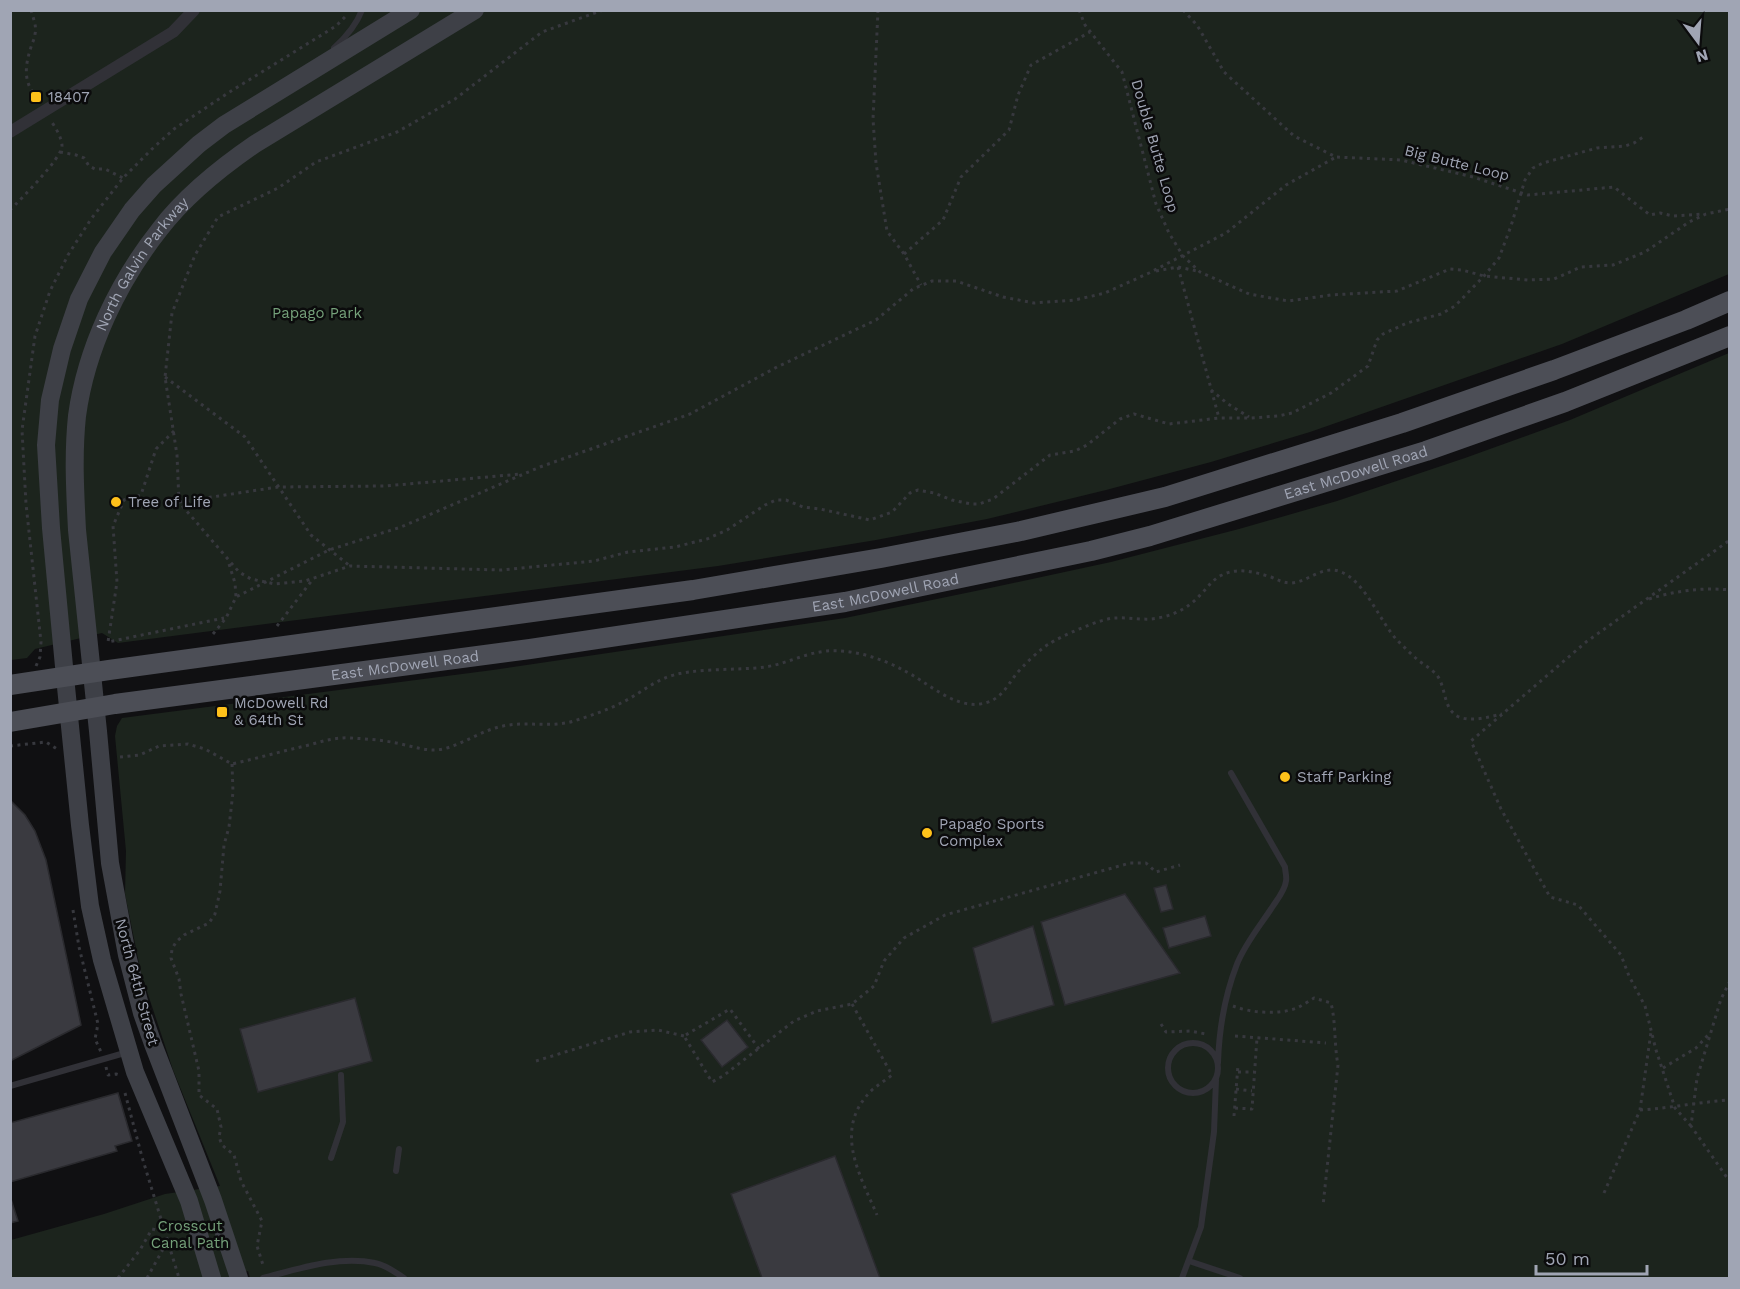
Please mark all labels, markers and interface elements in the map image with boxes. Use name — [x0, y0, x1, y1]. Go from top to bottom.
north arrow — [1668, 12, 1728, 72]
text: N — [1694, 45, 1710, 67]
street label: Double Butte Loop — [1127, 77, 1183, 215]
place label: 18407 — [48, 88, 90, 106]
marker: 18407 — [29, 90, 43, 104]
street label: Big Butte Loop — [1403, 141, 1511, 185]
street label: North Galvin Parkway — [92, 193, 192, 334]
park label: Papago Park — [272, 304, 362, 322]
street label: East McDowell Road — [1282, 442, 1430, 503]
place label: Tree of Life — [128, 493, 211, 511]
marker: Tree of Life — [109, 495, 123, 509]
street label: East McDowell Road — [811, 570, 961, 616]
street label: East McDowell Road — [330, 647, 480, 684]
place label: McDowell Rd & 64th St — [234, 694, 329, 729]
marker: McDowell Rd & 64th St — [215, 705, 229, 719]
place label: Staff Parking — [1297, 768, 1391, 786]
marker: Staff Parking — [1278, 770, 1292, 784]
place label: Papago Sports Complex — [939, 815, 1045, 850]
marker: Papago Sports Complex — [920, 826, 934, 840]
street label: North 64th Street — [111, 917, 163, 1048]
park label: Crosscut Canal Path — [151, 1217, 229, 1252]
scale bar — [1536, 1238, 1647, 1276]
text: 50 m — [1545, 1248, 1590, 1269]

